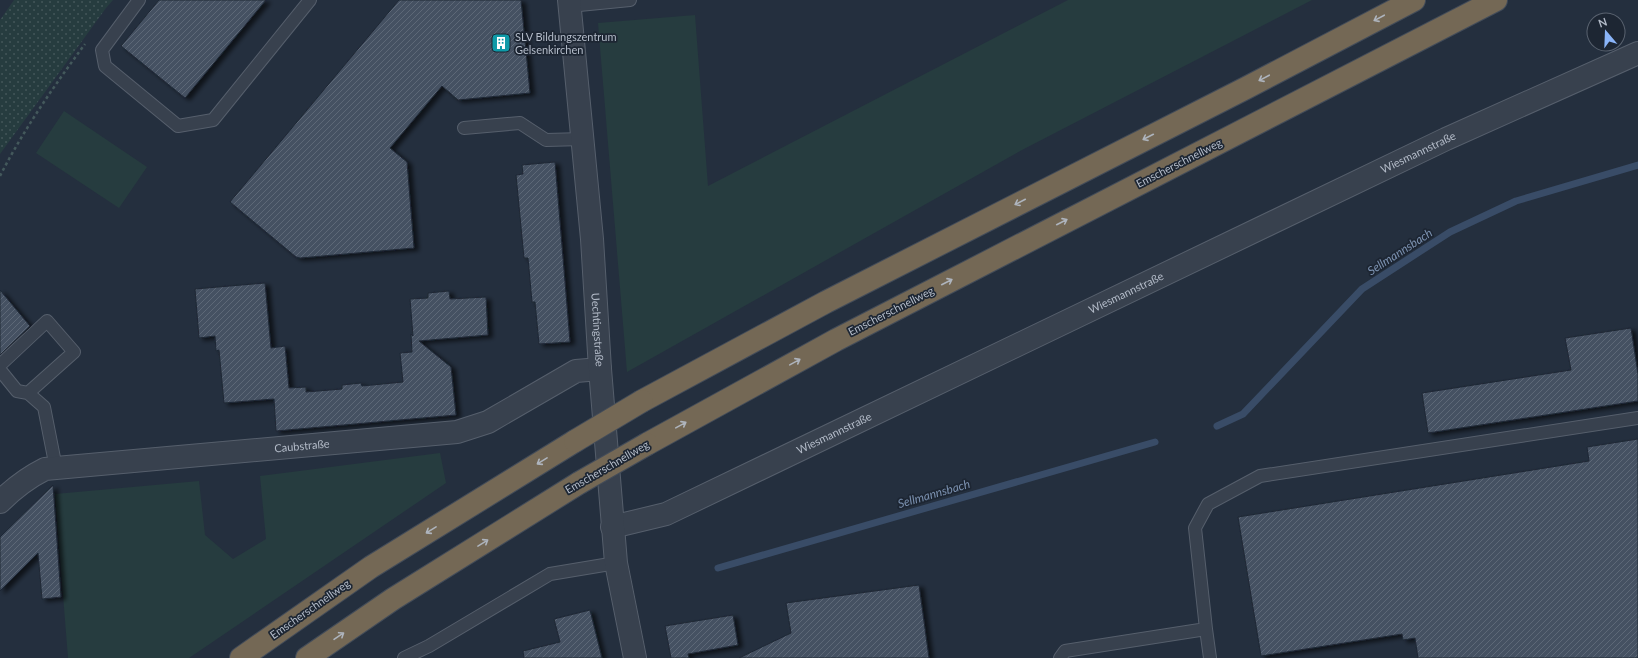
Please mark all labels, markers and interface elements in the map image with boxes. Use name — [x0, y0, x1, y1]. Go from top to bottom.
north arrow — [1586, 12, 1626, 52]
one-way arrow — [1374, 15, 1386, 22]
text: N — [1596, 15, 1609, 30]
place label: SLV Bildungszentrum Gelsenkirchen — [515, 30, 617, 56]
building icon: SLV Bildungszentrum Gelsenkirchen — [490, 32, 512, 54]
one-way arrow — [1258, 75, 1270, 82]
street label: Wiesmannstraße — [1378, 129, 1458, 176]
one-way arrow — [1143, 134, 1155, 141]
street label: Emscherschnellweg — [1134, 135, 1224, 190]
one-way arrow — [1014, 199, 1026, 207]
one-way arrow — [1056, 218, 1068, 226]
water label: Sellmannsbach — [1364, 225, 1435, 278]
street label: Wiesmannstraße — [1086, 269, 1166, 316]
one-way arrow — [940, 278, 952, 285]
street label: Emscherschnellweg — [846, 283, 936, 338]
street label: Uechtingstraße — [589, 292, 607, 367]
one-way arrow — [788, 358, 800, 366]
street label: Wiesmannstraße — [794, 409, 874, 456]
one-way arrow — [675, 421, 687, 429]
street label: Caubstraße — [274, 436, 330, 454]
street label: Emscherschnellweg — [563, 437, 651, 496]
one-way arrow — [536, 458, 548, 466]
water label: Sellmannsbach — [896, 476, 972, 511]
one-way arrow — [425, 526, 437, 534]
one-way arrow — [477, 538, 489, 546]
street label: Emscherschnellweg — [267, 576, 352, 641]
one-way arrow — [333, 632, 344, 640]

